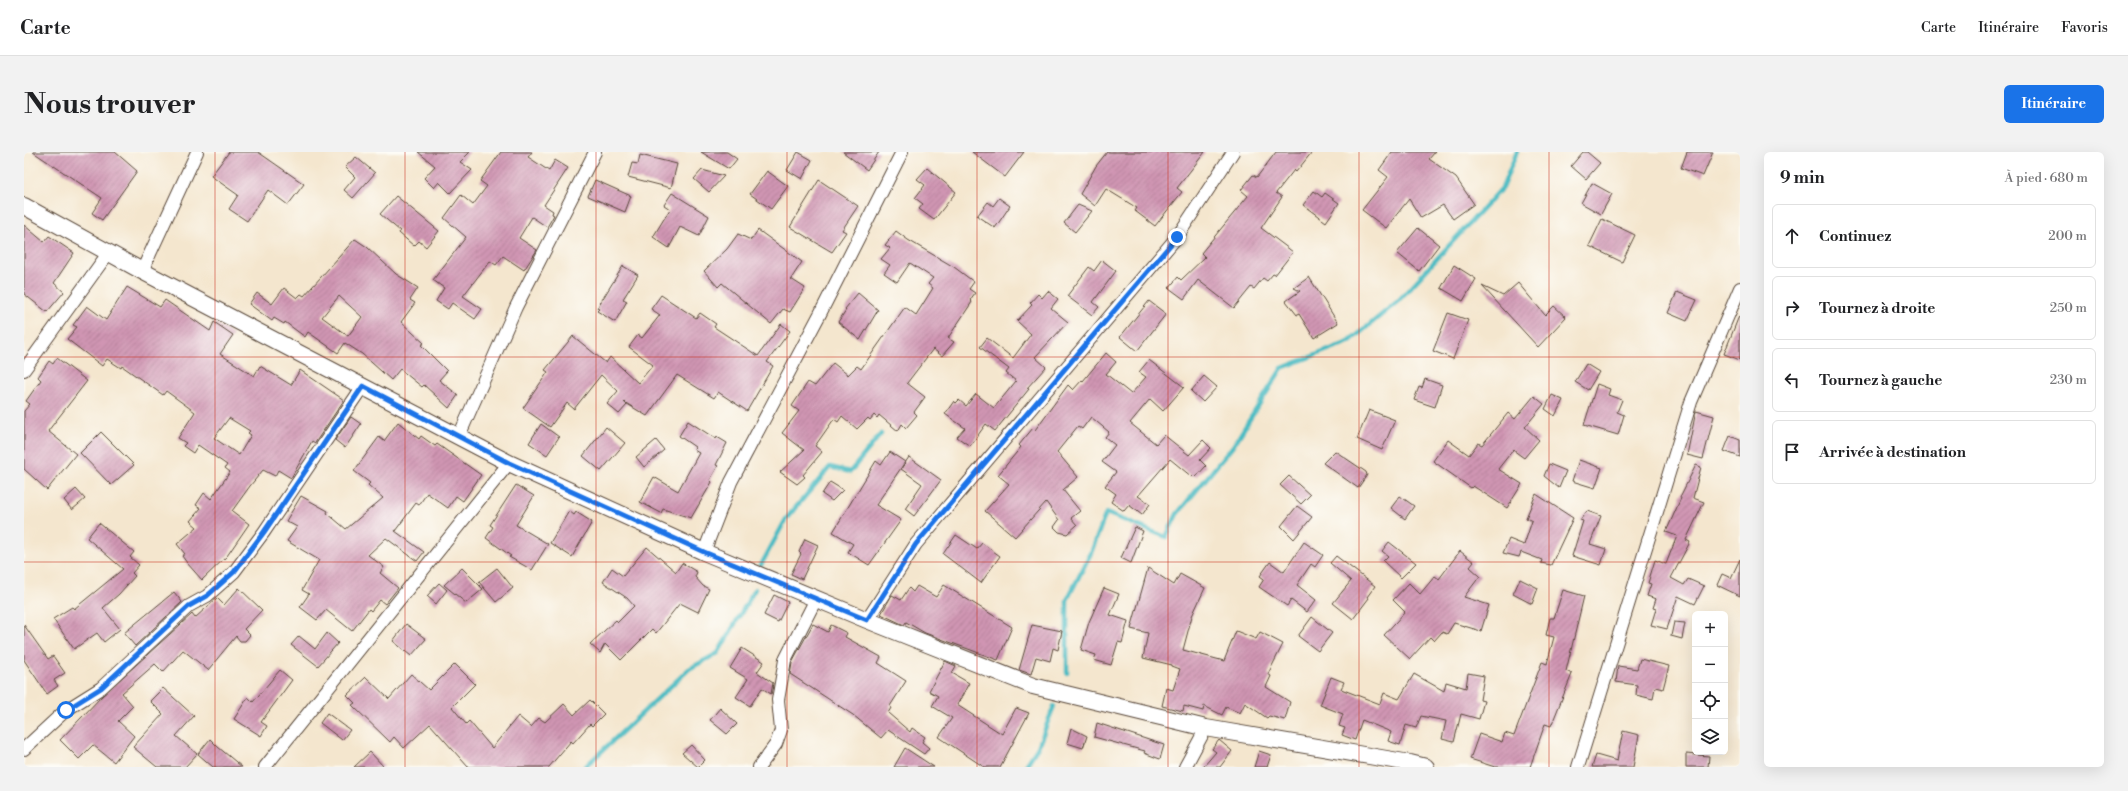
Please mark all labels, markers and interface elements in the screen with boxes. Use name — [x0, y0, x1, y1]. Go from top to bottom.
text: Carte — [20, 16, 71, 40]
text: Carte — [1921, 19, 1956, 37]
text: Itinéraire — [1978, 19, 2039, 37]
text: Favoris — [2061, 19, 2108, 37]
button: Itinéraire — [2004, 85, 2104, 123]
text: Nous trouver — [24, 87, 196, 122]
text: 9 min — [1780, 167, 1825, 189]
text: À pied · 680 m — [2005, 170, 2088, 186]
icon: ahead — [1781, 225, 1803, 247]
text: Continuez — [1819, 227, 1891, 246]
route end — [1168, 228, 1186, 246]
text: 200 m — [2048, 228, 2087, 244]
icon: right — [1781, 297, 1803, 319]
text: Tournez à droite — [1819, 299, 1935, 318]
text: 250 m — [2050, 300, 2087, 316]
icon: left — [1781, 369, 1803, 391]
text: Tournez à gauche — [1819, 371, 1942, 390]
text: 230 m — [2050, 372, 2087, 388]
icon: arrive — [1781, 441, 1803, 463]
text: Arrivée à destination — [1819, 443, 1966, 462]
map controls — [1692, 611, 1728, 755]
button: + — [1692, 611, 1728, 647]
button: − — [1692, 647, 1728, 683]
button: locate — [1692, 683, 1728, 719]
route start — [57, 701, 75, 719]
button: layers — [1692, 719, 1728, 755]

